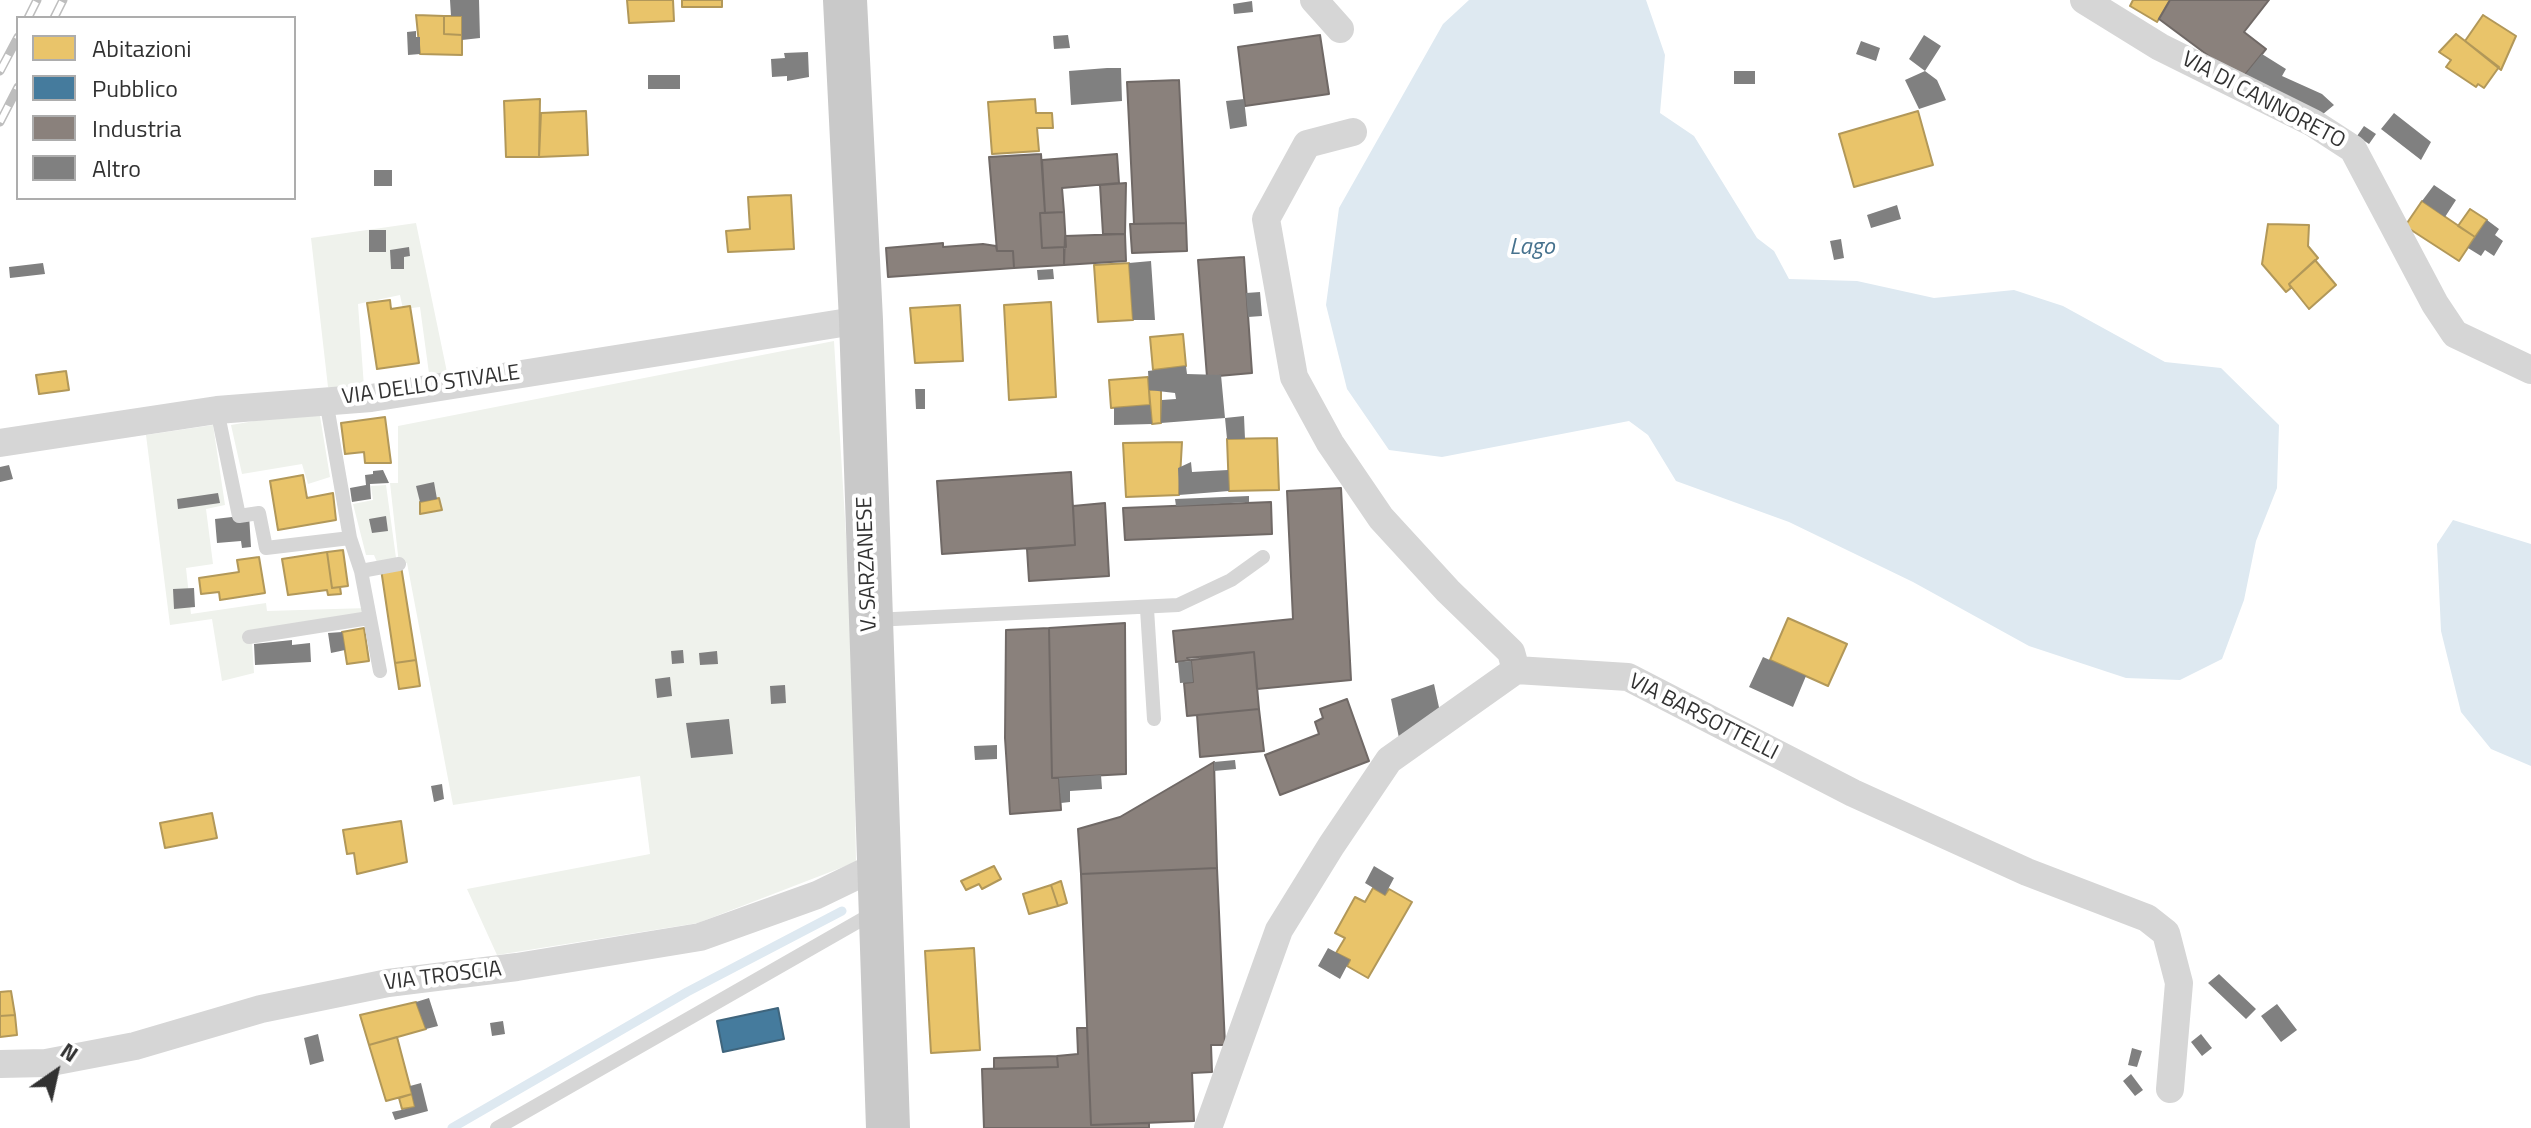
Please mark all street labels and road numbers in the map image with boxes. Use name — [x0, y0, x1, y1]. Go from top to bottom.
street label: VIA DI CANNORETO — [2177, 47, 2349, 155]
street label: VIA DELLO STIVALE — [340, 360, 522, 412]
street label: V. SARZANESE — [852, 496, 884, 632]
street label: VIA BARSOTTELLI — [1624, 669, 1782, 767]
street label: VIA TROSCIA — [383, 957, 503, 997]

